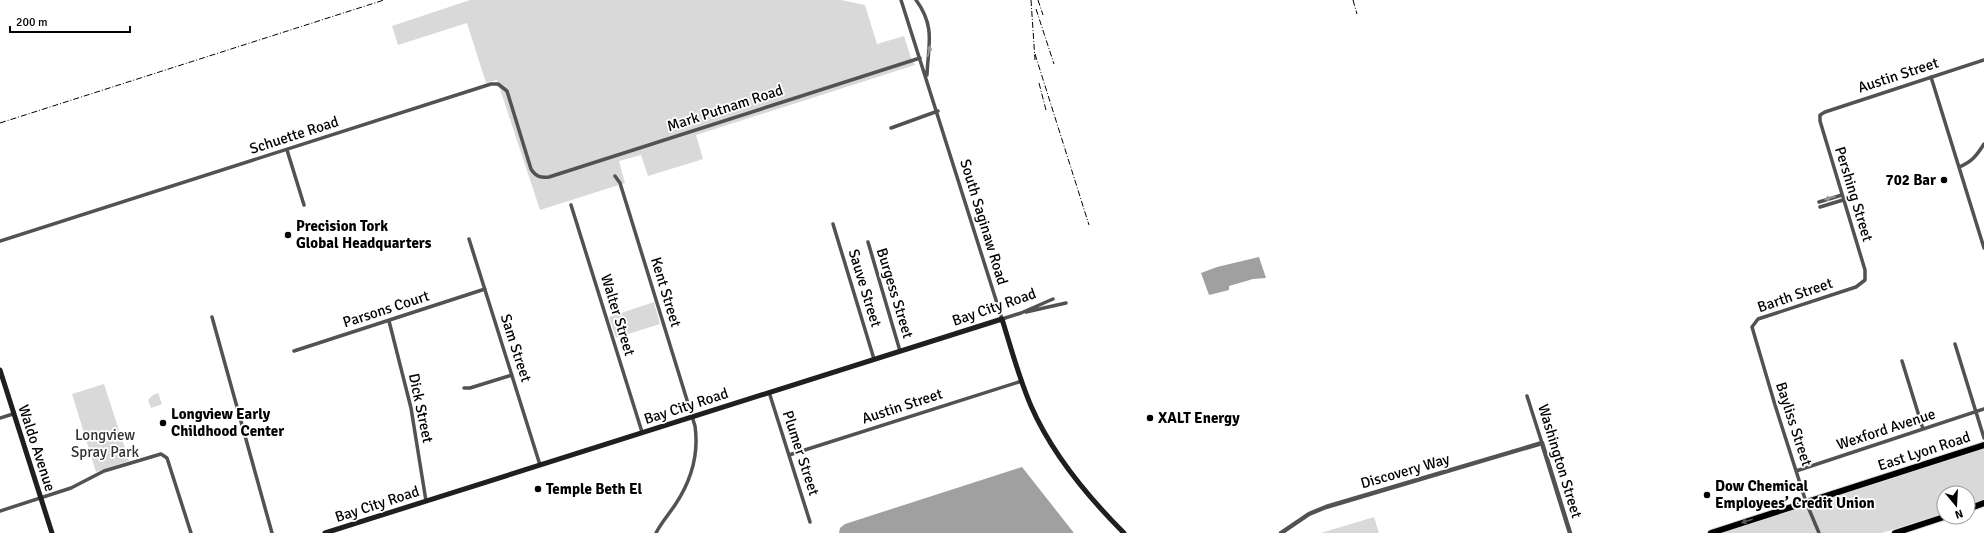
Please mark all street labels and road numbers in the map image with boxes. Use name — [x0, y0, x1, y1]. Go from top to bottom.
street label: Austin Street — [1855, 53, 1941, 97]
street label: Mark Putnam Road — [665, 81, 785, 135]
street label: Schuette Road — [247, 112, 341, 158]
street label: Pershing Street — [1831, 144, 1877, 244]
street label: South Saginaw Road — [956, 157, 1012, 287]
street label: Burgess Street — [873, 246, 917, 340]
street label: Sauve Street — [845, 247, 885, 329]
street label: Kent Street — [647, 255, 685, 329]
street label: Walter Street — [597, 272, 639, 358]
street label: Barth Street — [1755, 274, 1835, 316]
street label: Bay City Road — [950, 284, 1038, 330]
street label: Parsons Court — [341, 287, 431, 331]
street label: Sam Street — [497, 312, 535, 384]
street label: Dick Street — [405, 372, 437, 444]
street label: Bayliss Street — [1772, 380, 1816, 468]
street label: Bay City Road — [642, 384, 730, 428]
street label: Austin Street — [859, 384, 945, 428]
street label: Waldo Avenue — [15, 402, 59, 494]
street label: Washington Street — [1534, 402, 1586, 520]
street label: Wexford Avenue — [1834, 405, 1938, 453]
street label: Plumer Street — [779, 408, 823, 498]
street label: East Lyon Road — [1875, 428, 1973, 474]
street label: Discovery Way — [1358, 450, 1452, 492]
street label: Bay City Road — [333, 482, 421, 526]

